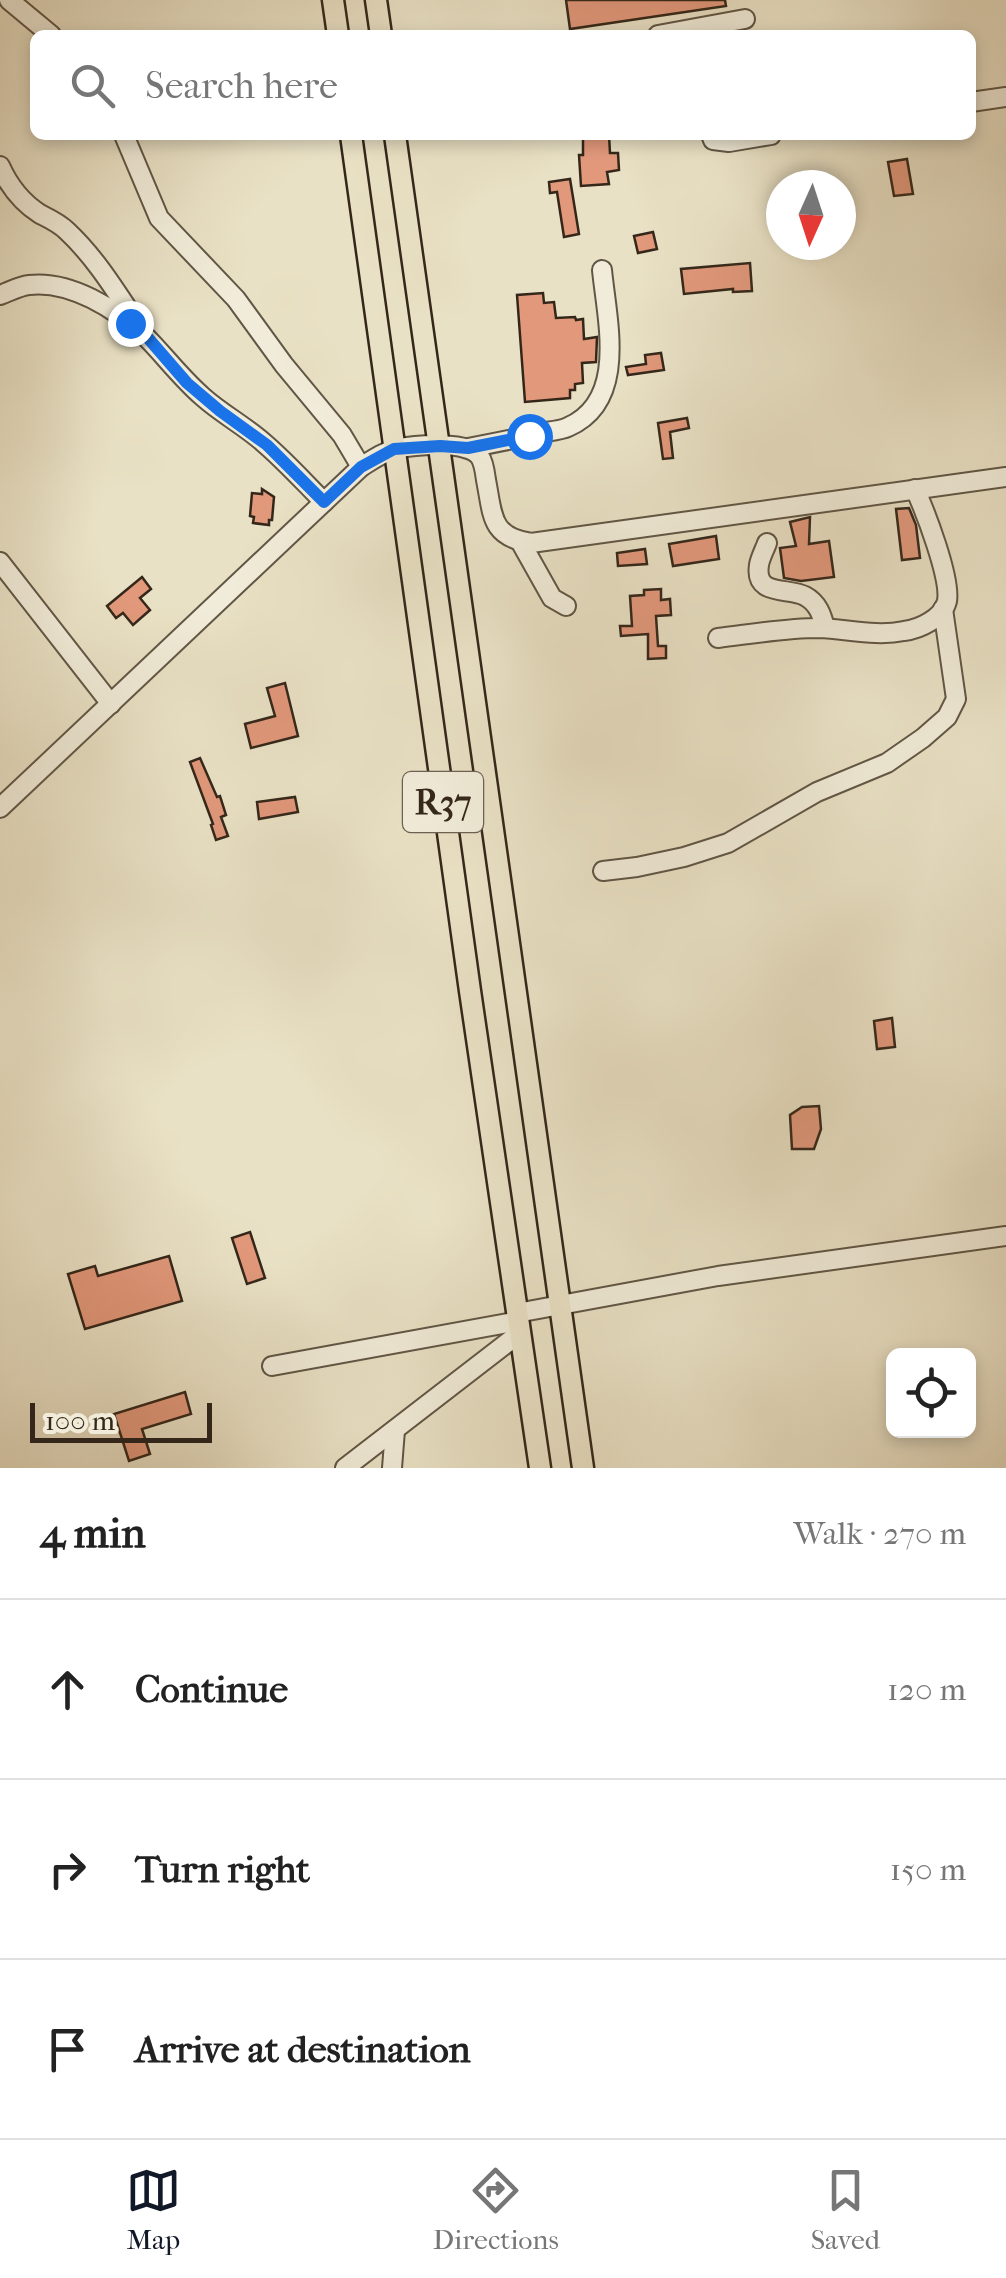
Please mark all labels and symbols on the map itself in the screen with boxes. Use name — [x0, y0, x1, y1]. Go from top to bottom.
north arrow — [766, 170, 856, 260]
route end — [108, 301, 154, 347]
route start — [507, 414, 553, 460]
road number: R37 — [403, 772, 483, 832]
scale bar — [30, 1398, 212, 1442]

